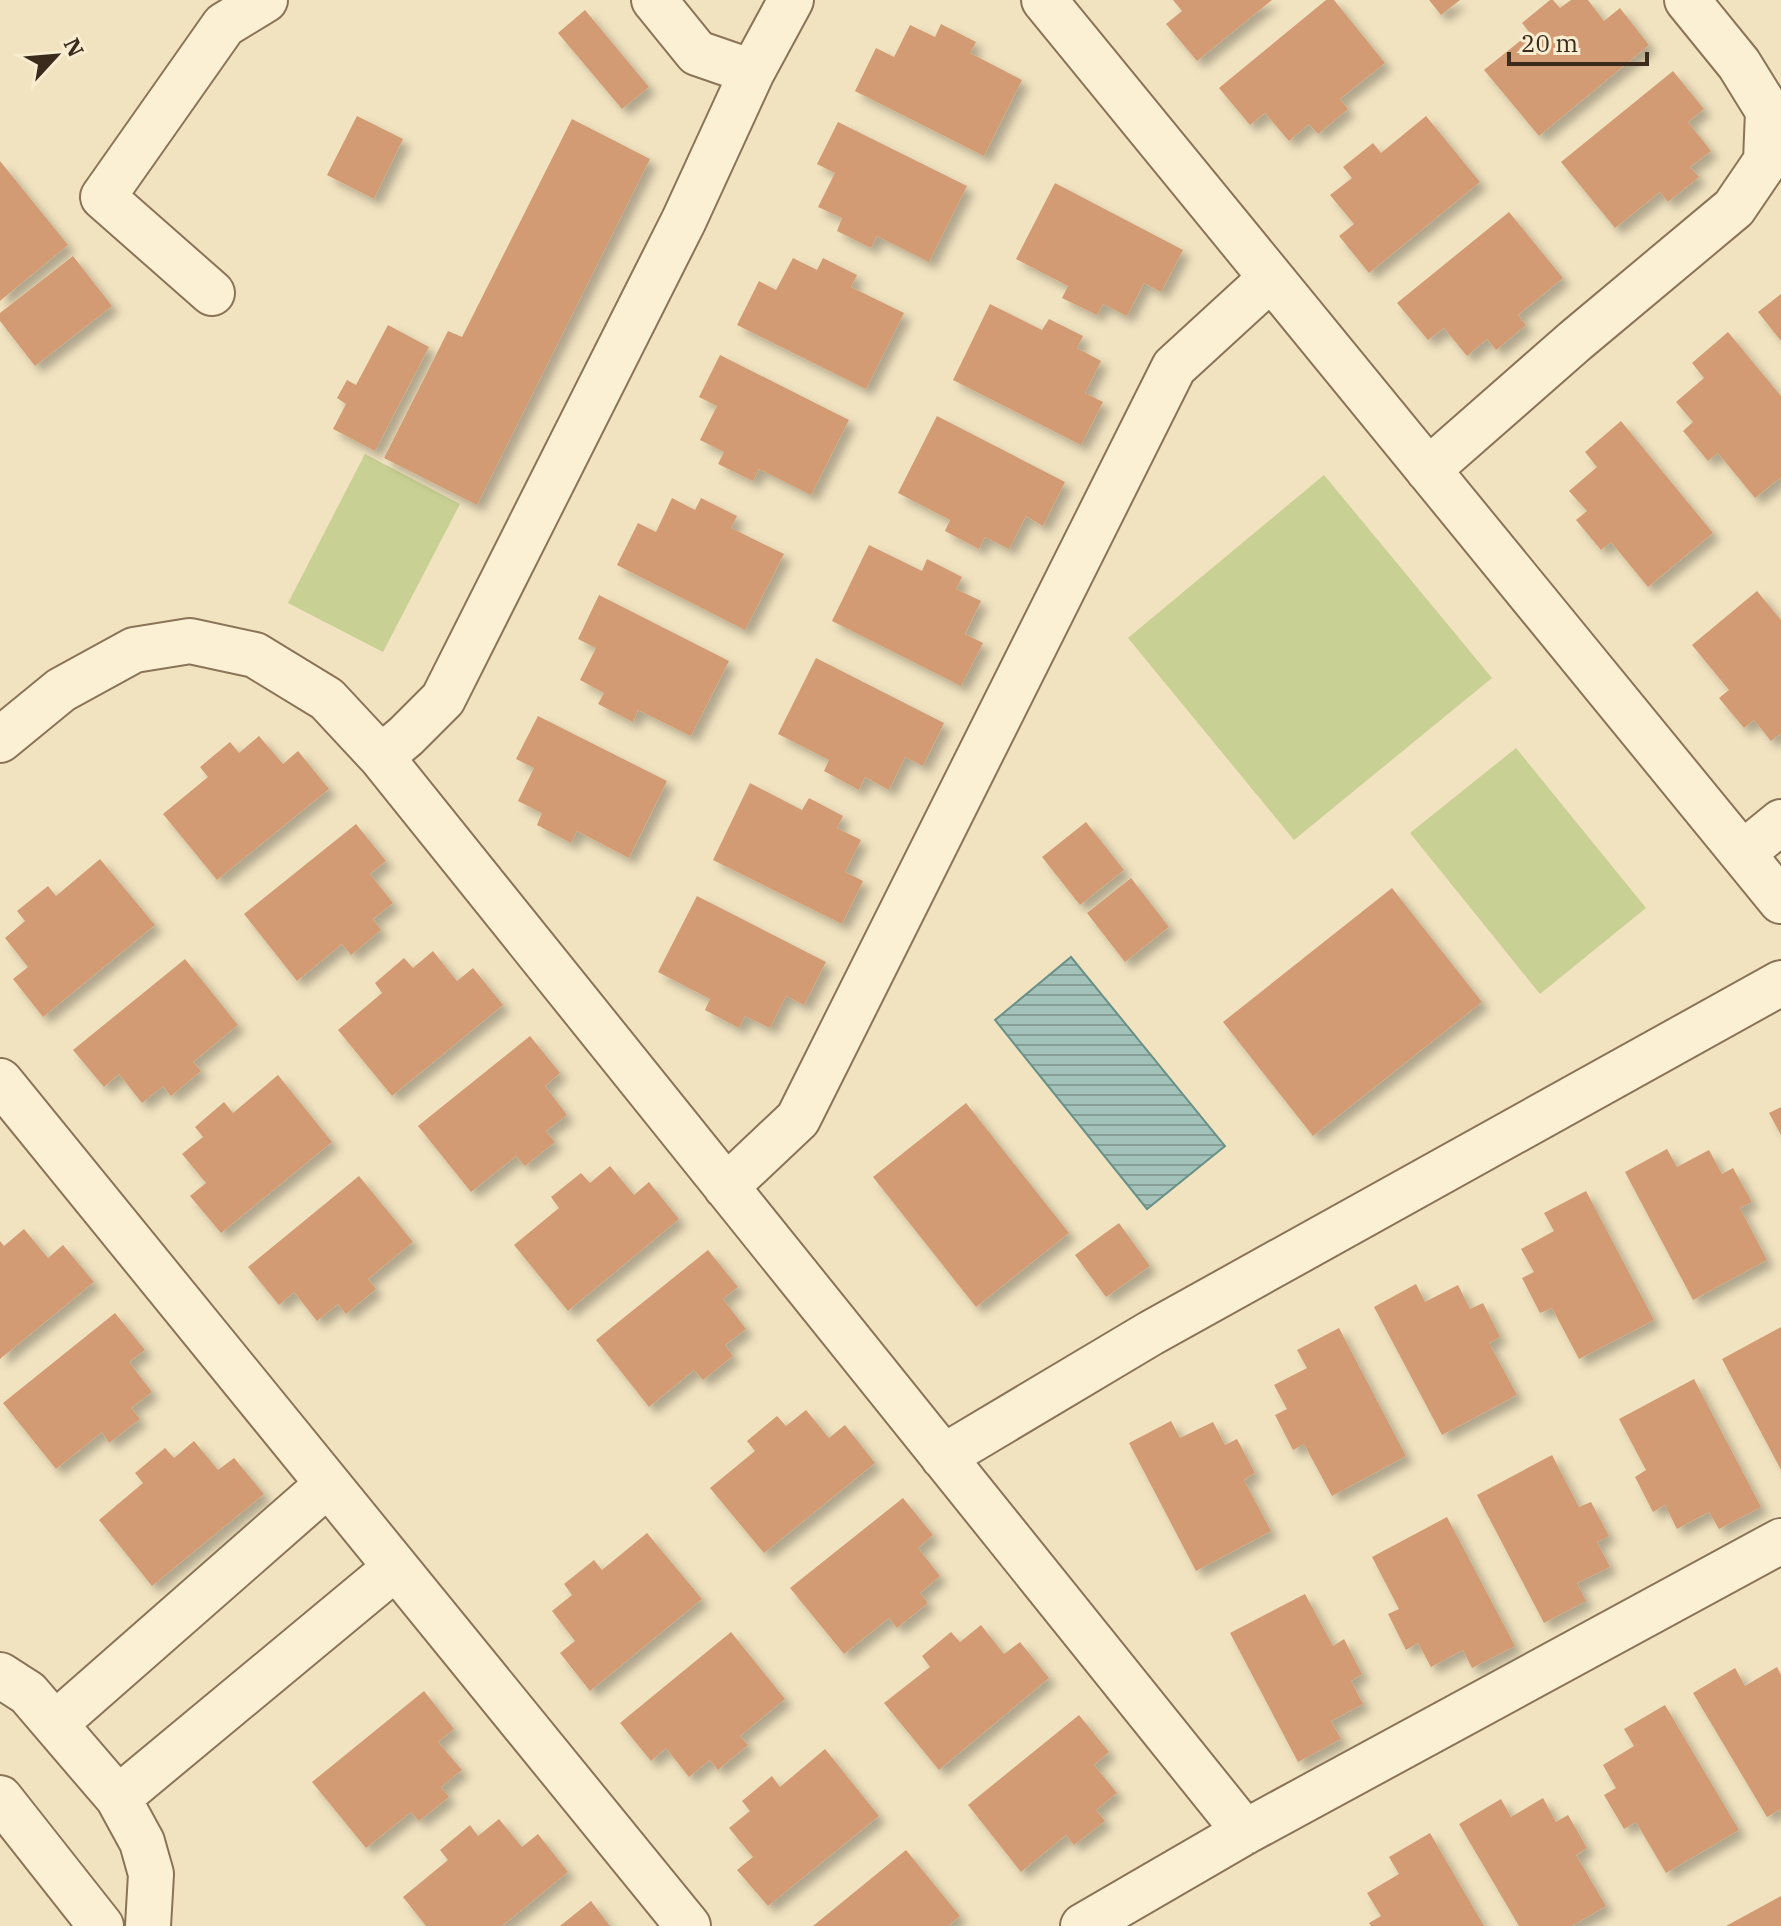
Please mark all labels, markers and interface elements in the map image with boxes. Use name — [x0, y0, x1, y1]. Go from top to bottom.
north arrow — [16, 16, 96, 96]
scale bar — [1509, 16, 1647, 66]
text: 20 m — [1521, 27, 1578, 59]
text: N — [58, 33, 91, 61]

